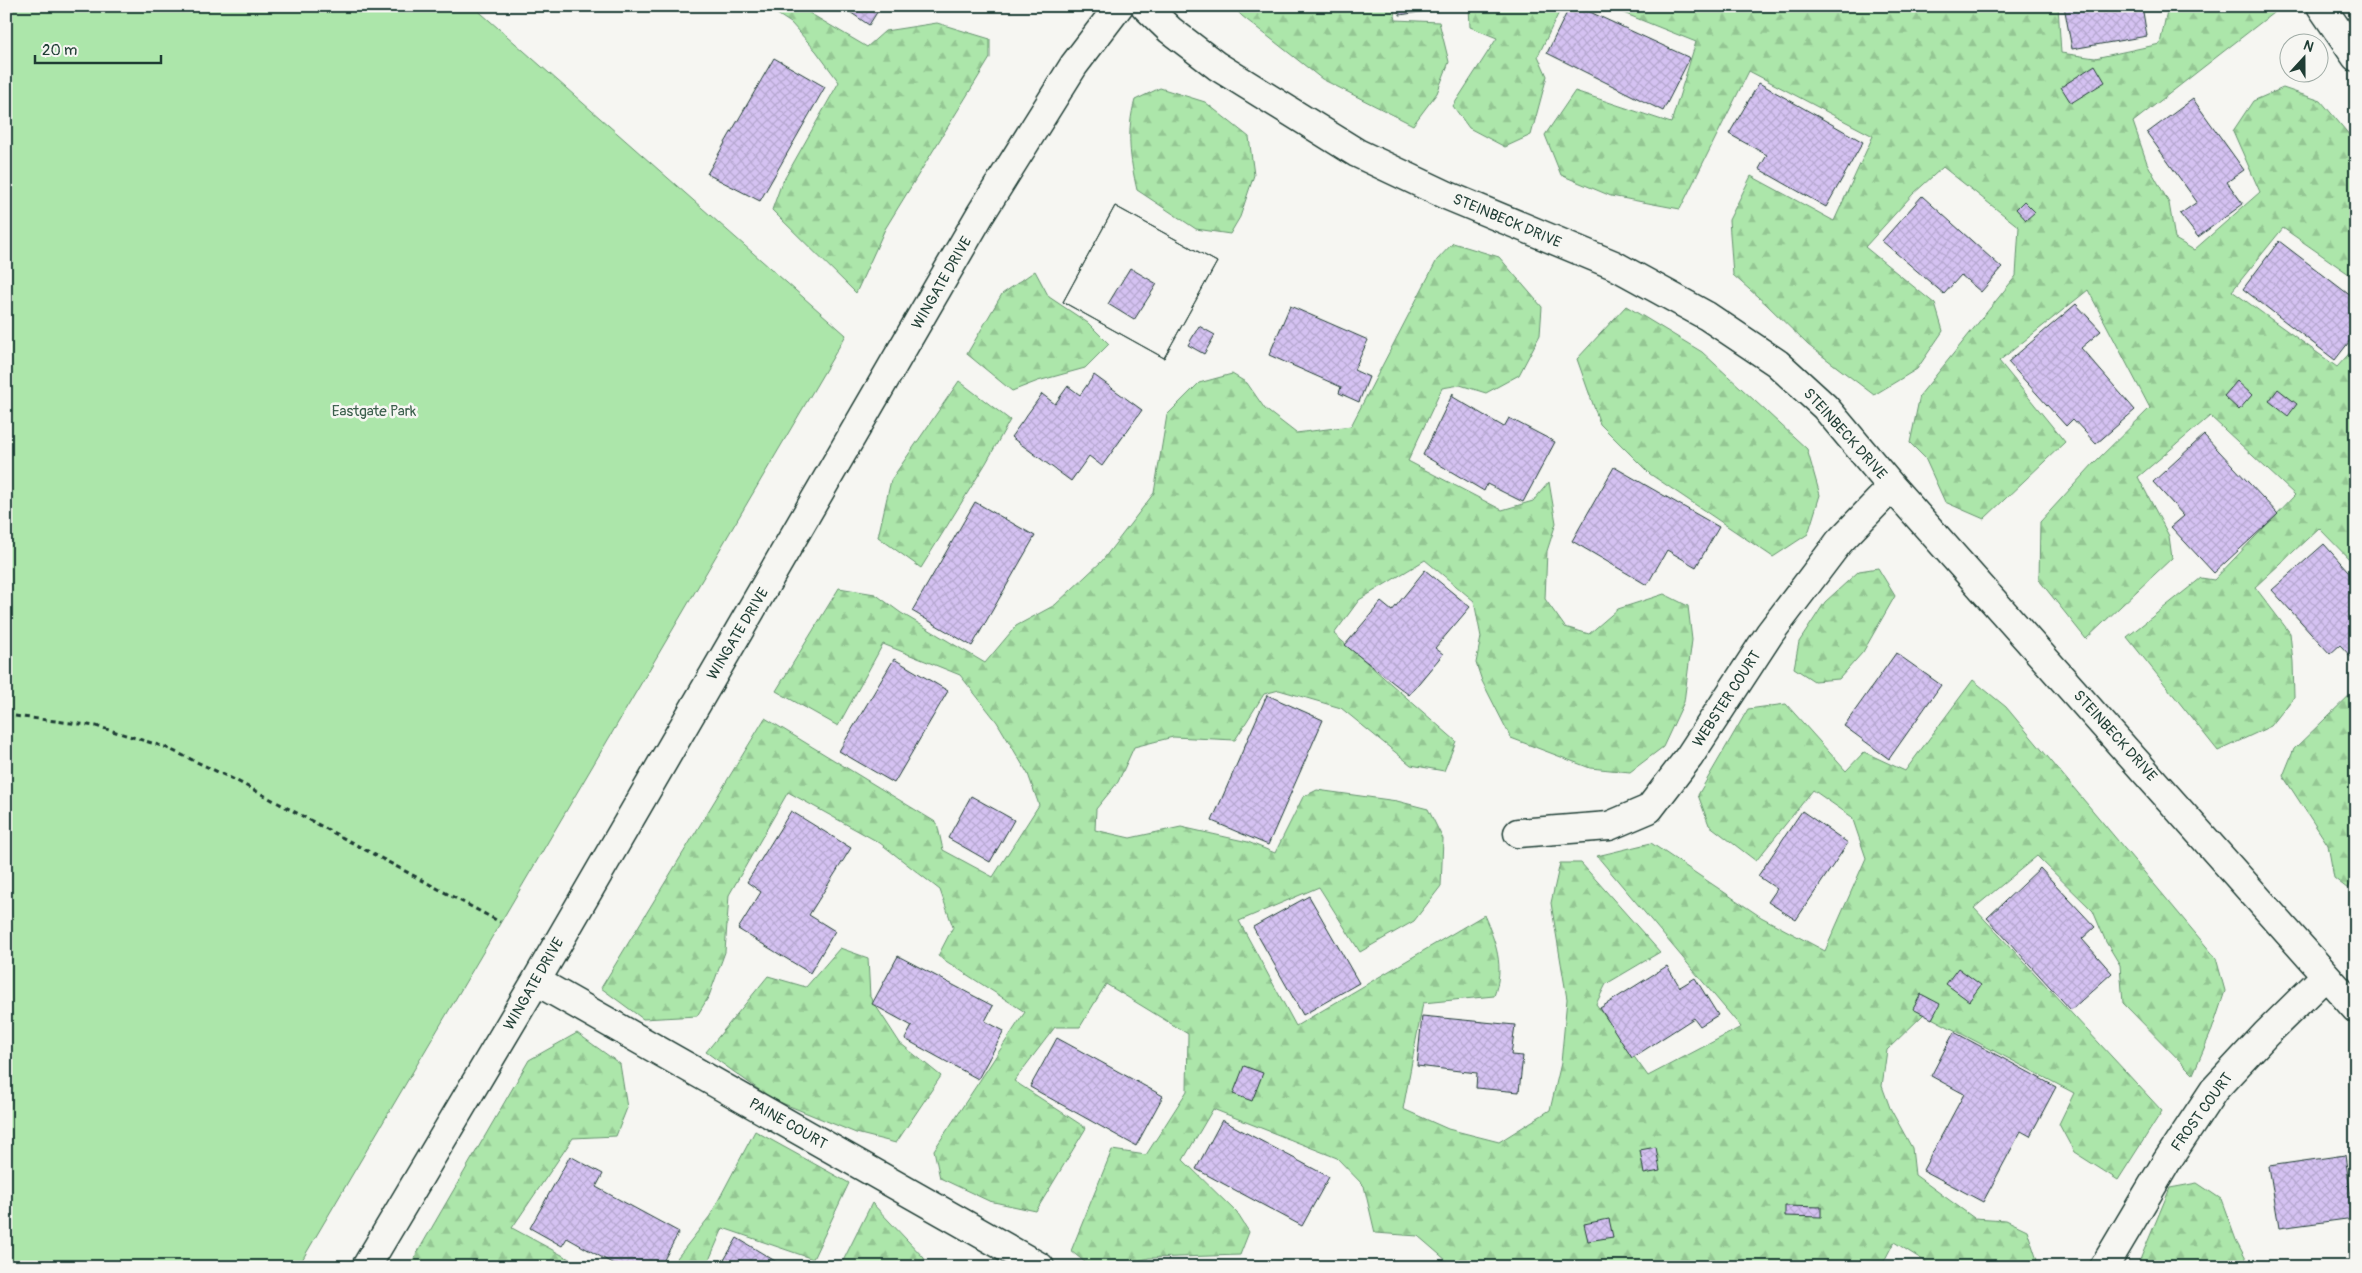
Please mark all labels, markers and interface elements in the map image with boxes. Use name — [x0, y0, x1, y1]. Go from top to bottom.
scale bar — [35, 32, 161, 64]
north arrow — [2280, 32, 2330, 82]
text: N — [2301, 37, 2316, 56]
text: 20 m — [42, 41, 77, 60]
street label: STEINBECK DRIVE — [1450, 190, 1564, 253]
street label: WINGATE DRIVE — [908, 233, 976, 333]
street label: STEINBECK DRIVE — [1799, 384, 1891, 484]
park label: Eastgate Park — [332, 402, 417, 421]
street label: WINGATE DRIVE — [703, 584, 773, 684]
street label: WEBSTER COURT — [1689, 647, 1765, 751]
street label: STEINBECK DRIVE — [2069, 686, 2161, 786]
street label: WINGATE DRIVE — [500, 934, 568, 1034]
street label: FROST COURT — [2167, 1069, 2237, 1155]
street label: PAINE COURT — [746, 1094, 830, 1154]

